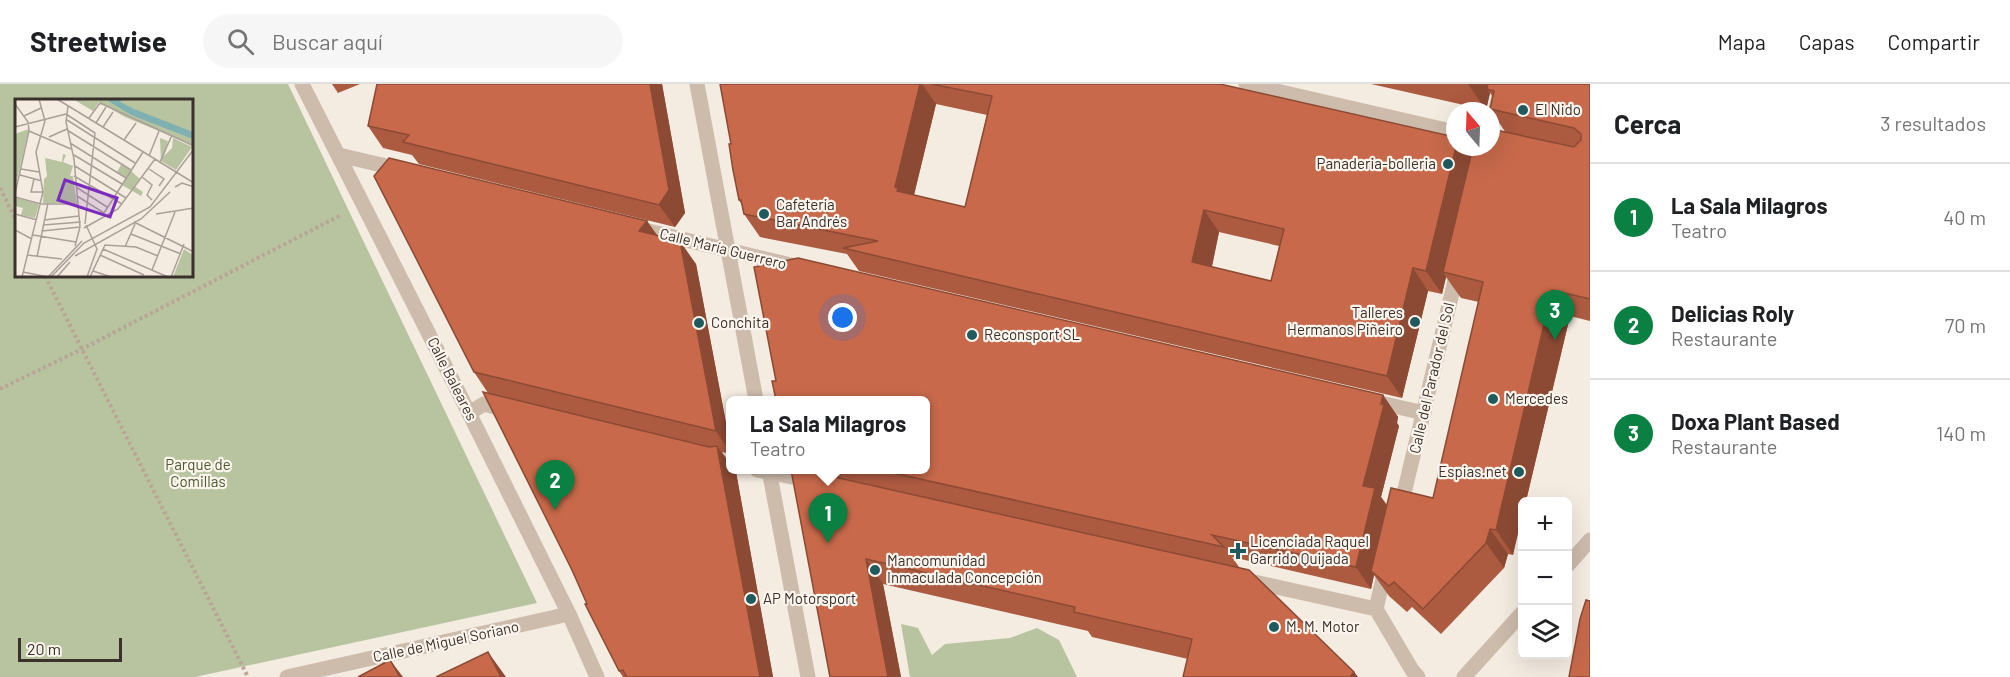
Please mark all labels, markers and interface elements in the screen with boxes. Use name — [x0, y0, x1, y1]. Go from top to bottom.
search box — [203, 14, 623, 68]
text: Streetwise — [30, 24, 167, 58]
icon: search — [224, 25, 257, 58]
text: Buscar aquí — [272, 28, 383, 54]
text: Mapa — [1718, 29, 1766, 54]
text: Capas — [1799, 29, 1855, 54]
text: Compartir — [1888, 29, 1980, 54]
inset map — [15, 99, 194, 278]
place label: El Nido — [1535, 100, 1581, 118]
north arrow — [1446, 102, 1500, 156]
marker: El Nido — [1516, 103, 1530, 117]
text: Cerca — [1614, 108, 1681, 139]
text: 3 resultados — [1880, 111, 1986, 135]
place label: Panaderia-bolleria — [1317, 154, 1436, 172]
marker: Panaderia-bolleria — [1441, 157, 1455, 171]
text: La Sala Milagros — [1671, 192, 1828, 218]
place label: Cafetería Bar Andrés — [776, 195, 847, 230]
text: 1 — [1630, 205, 1637, 229]
text: 40 m — [1943, 205, 1986, 229]
marker: Cafetería Bar Andrés — [757, 207, 771, 221]
text: Teatro — [1671, 218, 1727, 242]
street label: Calle María Guerrero — [658, 224, 788, 272]
pin: 3 — [1536, 290, 1574, 340]
street label: Calle del Parador del Sol — [1405, 300, 1457, 455]
text: Delicias Roly — [1671, 300, 1794, 326]
your location — [828, 303, 857, 332]
place label: Talleres Hermanos Piñeiro — [1287, 303, 1403, 338]
place label: Conchita — [711, 313, 769, 331]
text: 2 — [1628, 313, 1639, 337]
text: 70 m — [1945, 313, 1986, 337]
marker: Talleres Hermanos Piñeiro — [1408, 315, 1422, 329]
marker: Conchita — [692, 316, 706, 330]
place label: Reconsport SL — [984, 325, 1080, 343]
text: Restaurante — [1671, 326, 1777, 350]
marker: Reconsport SL — [965, 328, 979, 342]
street label: Calle Baleares — [424, 334, 482, 423]
place label: Mercedes — [1505, 389, 1568, 407]
marker: Mercedes — [1486, 392, 1500, 406]
popup — [726, 396, 930, 474]
text: Doxa Plant Based — [1671, 408, 1840, 434]
text: La Sala Milagros — [750, 410, 906, 436]
text: 3 — [1628, 421, 1639, 445]
text: 140 m — [1936, 421, 1986, 445]
text: Restaurante — [1671, 434, 1777, 458]
text: Teatro — [750, 436, 806, 460]
park label: Parque de Comillas — [165, 455, 231, 490]
pin: 2 — [536, 460, 574, 510]
place label: Espias.net — [1438, 462, 1507, 480]
marker: Espias.net — [1512, 465, 1526, 479]
pin: 1 — [808, 494, 848, 543]
map controls — [1518, 497, 1572, 659]
button: + — [1518, 497, 1572, 551]
place label: Licenciada Raquel Garrido Quijada — [1250, 532, 1369, 567]
marker: Licenciada Raquel Garrido Quijada — [1231, 544, 1245, 558]
place label: Mancomunidad Inmaculada Concepción — [887, 551, 1042, 586]
button: − — [1518, 551, 1572, 605]
marker: Mancomunidad Inmaculada Concepción — [868, 563, 882, 577]
place label: AP Motorsport — [763, 589, 856, 607]
marker: AP Motorsport — [744, 592, 758, 606]
button: layers — [1518, 605, 1572, 659]
street label: Calle de Miguel Soriano — [371, 617, 520, 665]
place label: M. M. Motor — [1286, 617, 1360, 635]
marker: M. M. Motor — [1267, 620, 1281, 634]
scale bar — [18, 635, 122, 662]
text: 20 m — [27, 639, 61, 658]

